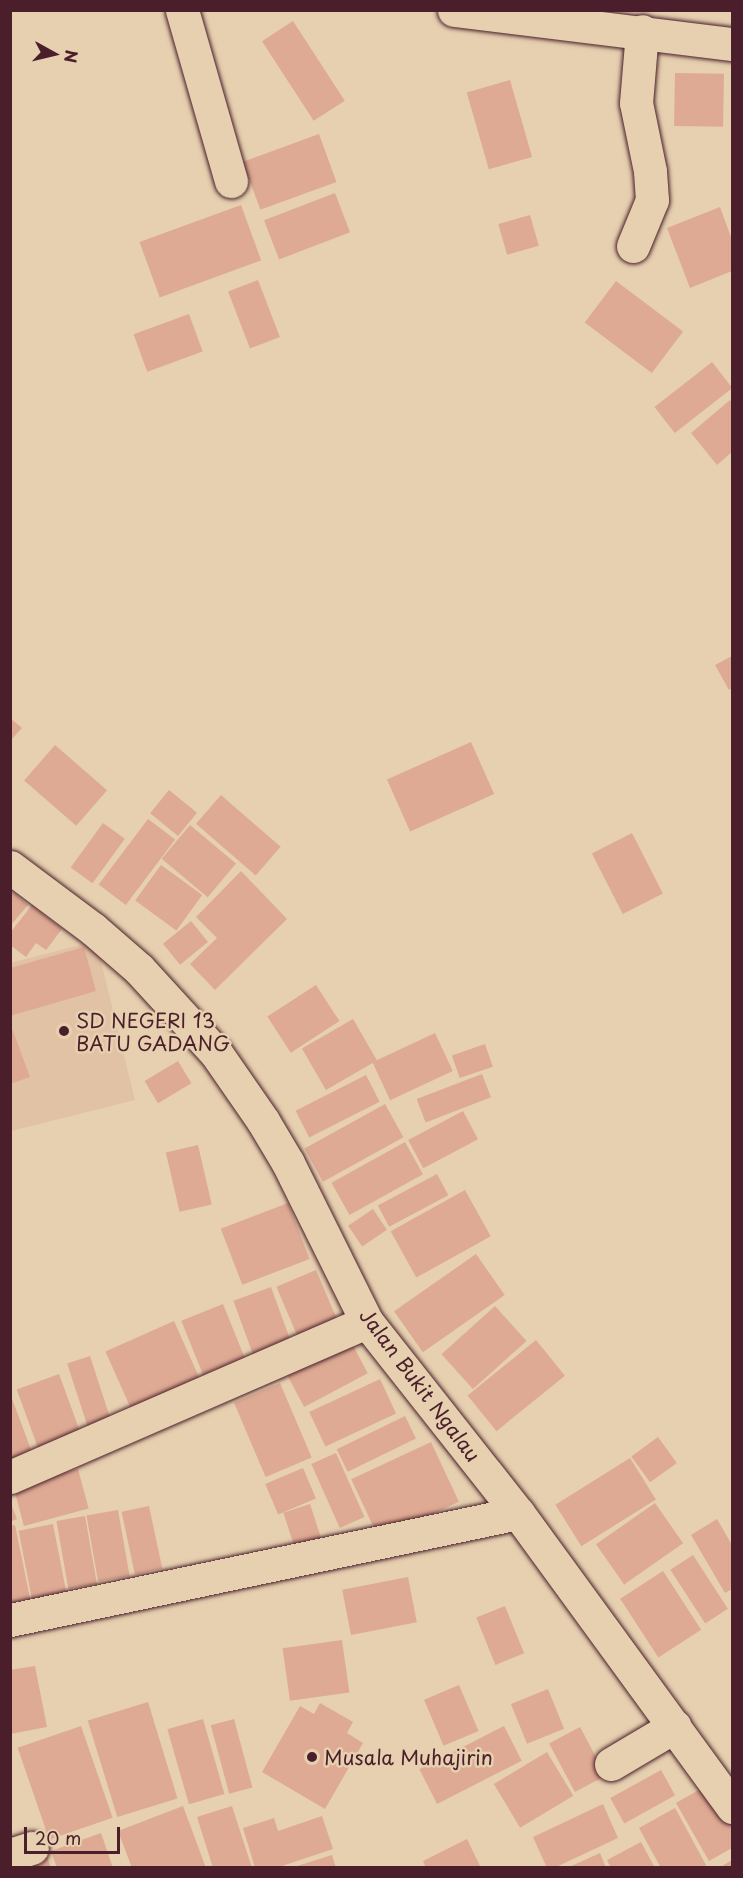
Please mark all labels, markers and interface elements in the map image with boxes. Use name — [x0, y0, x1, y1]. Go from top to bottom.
north arrow — [24, 24, 84, 84]
text: N — [59, 49, 85, 64]
place label: SD NEGERI 13 BATU GADANG — [76, 1008, 233, 1055]
marker: SD NEGERI 13 BATU GADANG — [57, 1024, 71, 1038]
street label: Jalan Bukit Ngalau — [354, 1303, 486, 1467]
place label: Musala Muhajirin — [324, 1745, 493, 1769]
marker: Musala Muhajirin — [305, 1750, 319, 1764]
scale bar — [27, 1815, 123, 1853]
text: 20 m — [35, 1824, 81, 1851]

